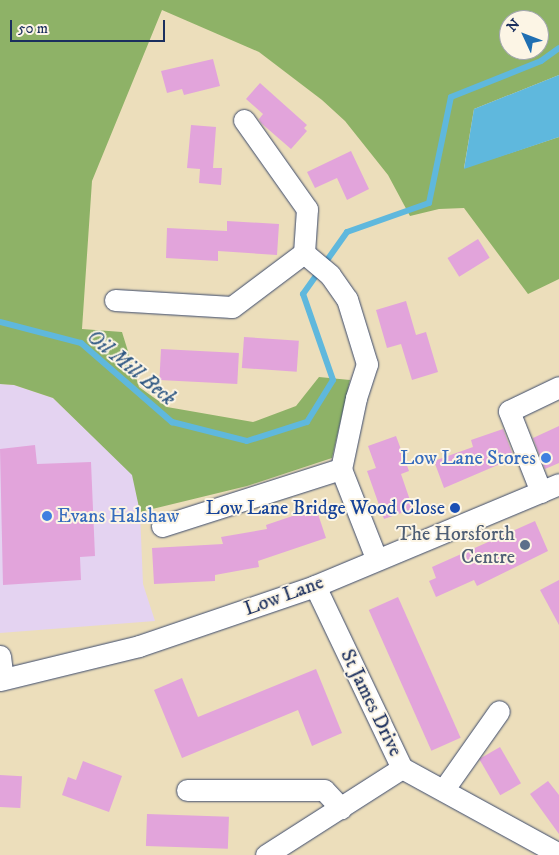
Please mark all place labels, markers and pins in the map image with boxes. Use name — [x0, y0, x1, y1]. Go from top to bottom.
place label: Low Lane Stores — [400, 446, 536, 470]
marker: Low Lane Stores — [540, 452, 552, 464]
place label: Low Lane Bridge Wood Close — [206, 496, 445, 520]
marker: Low Lane Bridge Wood Close — [449, 502, 461, 514]
place label: Evans Halshaw — [57, 504, 179, 528]
marker: Evans Halshaw — [41, 510, 53, 522]
place label: The Horsforth Centre — [396, 522, 515, 569]
marker: The Horsforth Centre — [519, 539, 531, 551]

